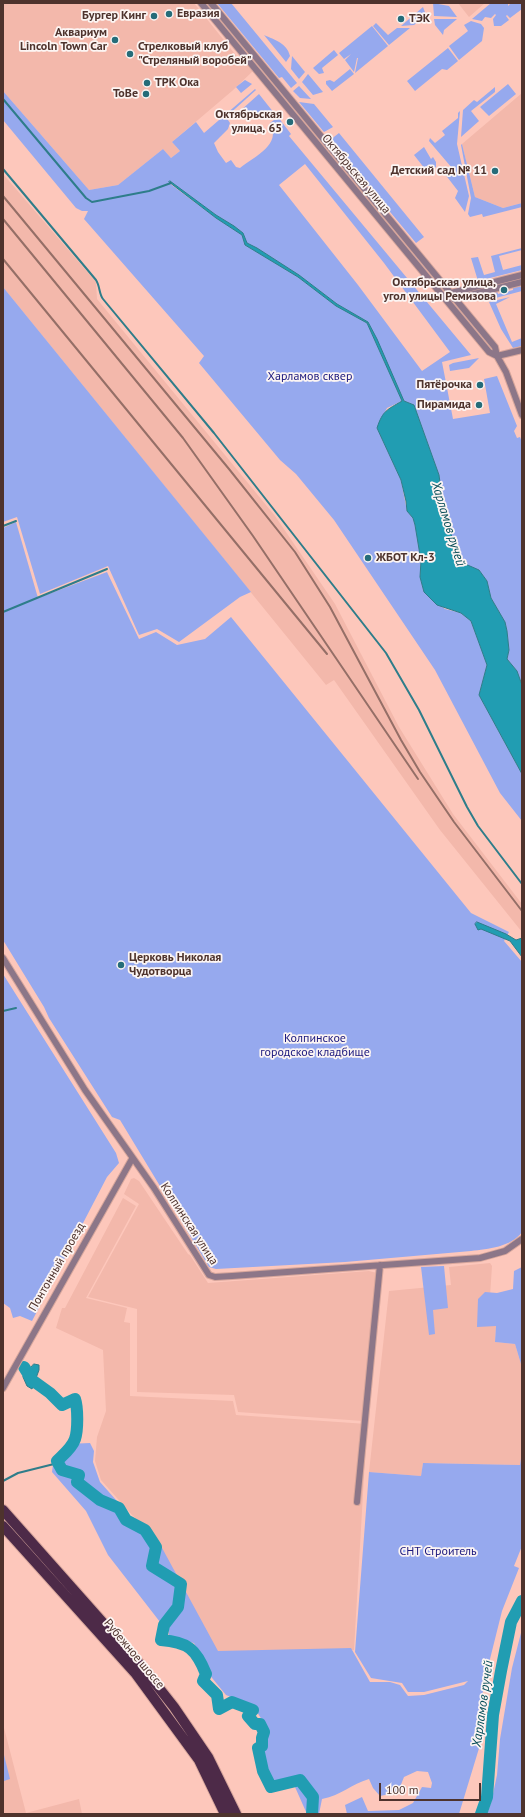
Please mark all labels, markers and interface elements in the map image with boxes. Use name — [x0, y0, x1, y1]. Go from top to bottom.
place label: Евразия — [177, 7, 220, 21]
place label: Бургер Кинг — [82, 9, 146, 23]
marker: Евразия — [164, 9, 174, 19]
marker: Бургер Кинг — [149, 11, 159, 21]
place label: ТЭК — [409, 12, 430, 26]
marker: ТЭК — [396, 14, 406, 24]
place label: Аквариум Lincoln Town Car — [20, 26, 107, 54]
marker: Аквариум Lincoln Town Car — [110, 35, 120, 45]
place label: Стрелковый клуб "Стреляный воробей" — [138, 40, 252, 68]
marker: Стрелковый клуб "Стреляный воробей" — [125, 49, 135, 59]
place label: ТРК Ока — [155, 76, 199, 90]
marker: ТРК Ока — [142, 78, 152, 88]
place label: ToBe — [113, 87, 138, 101]
marker: ToBe — [141, 89, 151, 99]
place label: Октябрьская улица, 65 — [215, 108, 282, 136]
marker: Октябрьская улица, 65 — [285, 117, 295, 127]
street label: Октябрьская улица — [319, 131, 393, 217]
place label: Детский сад № 11 — [391, 164, 487, 178]
marker: Детский сад № 11 — [490, 166, 500, 176]
place label: Октябрьская улица, угол улицы Ремизова — [383, 276, 496, 304]
marker: Октябрьская улица, угол улицы Ремизова — [499, 285, 509, 295]
park label: Харламов сквер — [268, 370, 352, 384]
place label: Пятёрочка — [416, 378, 472, 392]
marker: Пятёрочка — [475, 380, 485, 390]
place label: Пирамида — [417, 398, 471, 412]
marker: Пирамида — [474, 400, 484, 410]
water label: Харламов ручей — [428, 480, 468, 568]
place label: ЖБОТ Кл-3 — [376, 551, 435, 565]
marker: ЖБОТ Кл-3 — [363, 553, 373, 563]
place label: Церковь Николая Чудотворца — [129, 951, 221, 979]
marker: Церковь Николая Чудотворца — [116, 960, 126, 970]
park label: Колпинское городское кладбище — [260, 1032, 370, 1060]
street label: Колпинская улица — [157, 1180, 221, 1268]
street label: Понтонный проезд — [26, 1220, 88, 1314]
park label: СНТ Строитель — [399, 1545, 477, 1559]
street label: Рубежное шоссе — [101, 1616, 167, 1692]
water label: Харламов ручей — [469, 1660, 497, 1748]
scale bar — [381, 1775, 483, 1801]
text: 100 m — [386, 1782, 419, 1797]

